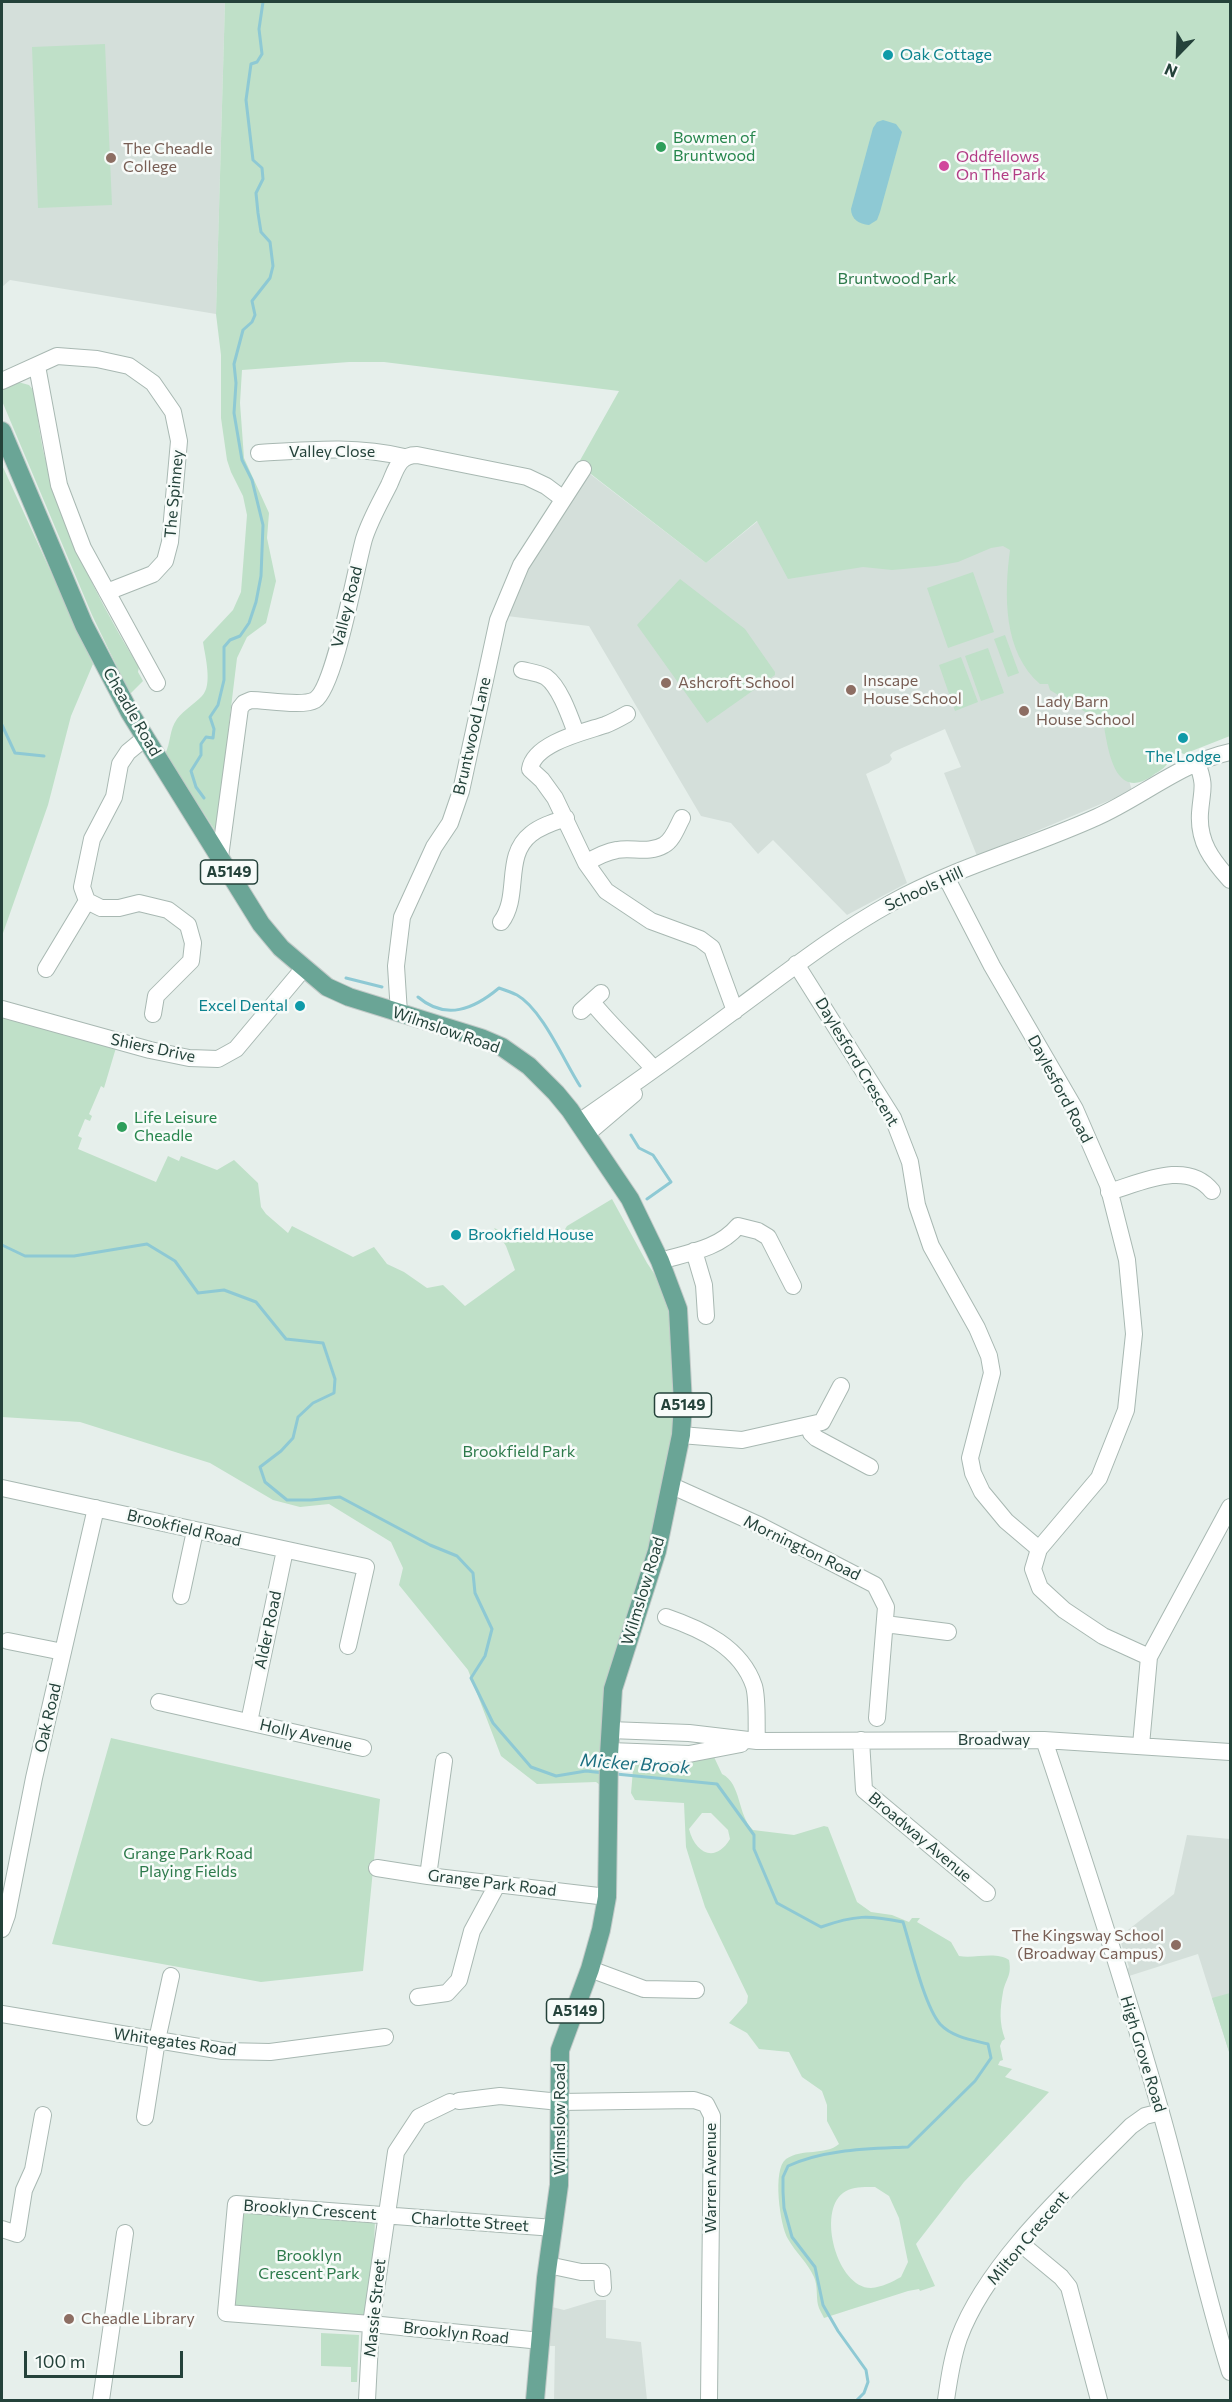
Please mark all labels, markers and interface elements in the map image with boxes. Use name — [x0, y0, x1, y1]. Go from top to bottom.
north arrow — [1148, 24, 1208, 84]
place label: Oak Cottage — [900, 45, 992, 65]
marker: Oak Cottage — [881, 48, 895, 62]
text: N — [1162, 60, 1180, 82]
place label: Bowmen of Bruntwood — [673, 128, 756, 166]
place label: The Cheadle College — [123, 139, 213, 177]
marker: Bowmen of Bruntwood — [654, 140, 668, 154]
place label: Oddfellows On The Park — [956, 147, 1046, 185]
marker: The Cheadle College — [104, 151, 118, 165]
marker: Oddfellows On The Park — [937, 159, 951, 173]
park label: Bruntwood Park — [838, 269, 956, 289]
street label: Valley Close — [289, 442, 375, 462]
street label: The Spinney — [161, 449, 187, 539]
street label: Valley Road — [328, 564, 366, 650]
street label: Cheadle Road — [99, 664, 165, 760]
place label: Inscape House School — [863, 671, 962, 709]
place label: Ashcroft School — [678, 673, 795, 693]
street label: Bruntwood Lane — [449, 675, 495, 797]
marker: Ashcroft School — [659, 676, 673, 690]
marker: Inscape House School — [844, 683, 858, 697]
place label: Lady Barn House School — [1036, 692, 1135, 730]
marker: Lady Barn House School — [1017, 704, 1031, 718]
marker: The Lodge — [1176, 731, 1190, 745]
place label: The Lodge — [1145, 747, 1221, 767]
road number: A5149 — [200, 860, 258, 884]
street label: Schools Hill — [882, 863, 966, 915]
street label: Daylesford Crescent — [811, 994, 903, 1130]
place label: Excel Dental — [198, 996, 288, 1016]
marker: Excel Dental — [293, 999, 307, 1013]
street label: Wilmslow Road — [390, 1003, 502, 1057]
street label: Shiers Drive — [109, 1030, 197, 1066]
street label: Daylesford Road — [1024, 1032, 1096, 1146]
place label: Life Leisure Cheadle — [134, 1108, 217, 1146]
marker: Life Leisure Cheadle — [115, 1120, 129, 1134]
place label: Brookfield House — [468, 1225, 594, 1245]
marker: Brookfield House — [449, 1228, 463, 1242]
road number: A5149 — [654, 1393, 712, 1417]
park label: Brookfield Park — [463, 1442, 575, 1462]
street label: Brookfield Road — [125, 1506, 243, 1550]
street label: Mornington Road — [740, 1511, 864, 1585]
street label: Wilmslow Road — [617, 1534, 669, 1648]
street label: Alder Road — [250, 1589, 286, 1671]
street label: Oak Road — [31, 1681, 65, 1755]
street label: Holly Avenue — [258, 1715, 354, 1755]
street label: Broadway — [958, 1730, 1030, 1750]
water label: Micker Brook — [579, 1749, 691, 1779]
street label: Broadway Avenue — [864, 1788, 976, 1886]
park label: Grange Park Road Playing Fields — [123, 1844, 253, 1882]
street label: Grange Park Road — [427, 1866, 557, 1900]
place label: The Kingsway School (Broadway Campus) — [1011, 1926, 1164, 1964]
marker: The Kingsway School (Broadway Campus) — [1169, 1938, 1183, 1952]
street label: High Grove Road — [1116, 1993, 1170, 2115]
road number: A5149 — [546, 1999, 604, 2023]
street label: Whitegates Road — [112, 2024, 238, 2060]
street label: Wilmslow Road — [550, 2063, 570, 2175]
street label: Warren Avenue — [701, 2123, 721, 2233]
street label: Milton Crescent — [983, 2187, 1073, 2289]
street label: Brooklyn Crescent — [243, 2196, 377, 2224]
street label: Charlotte Street — [410, 2208, 530, 2236]
park label: Brooklyn Crescent Park — [258, 2246, 360, 2284]
street label: Massie Street — [360, 2258, 390, 2358]
place label: Cheadle Library — [81, 2309, 195, 2329]
marker: Cheadle Library — [62, 2312, 76, 2326]
street label: Brooklyn Road — [402, 2318, 510, 2348]
scale bar — [27, 2339, 186, 2377]
text: 100 m — [35, 2350, 85, 2372]

